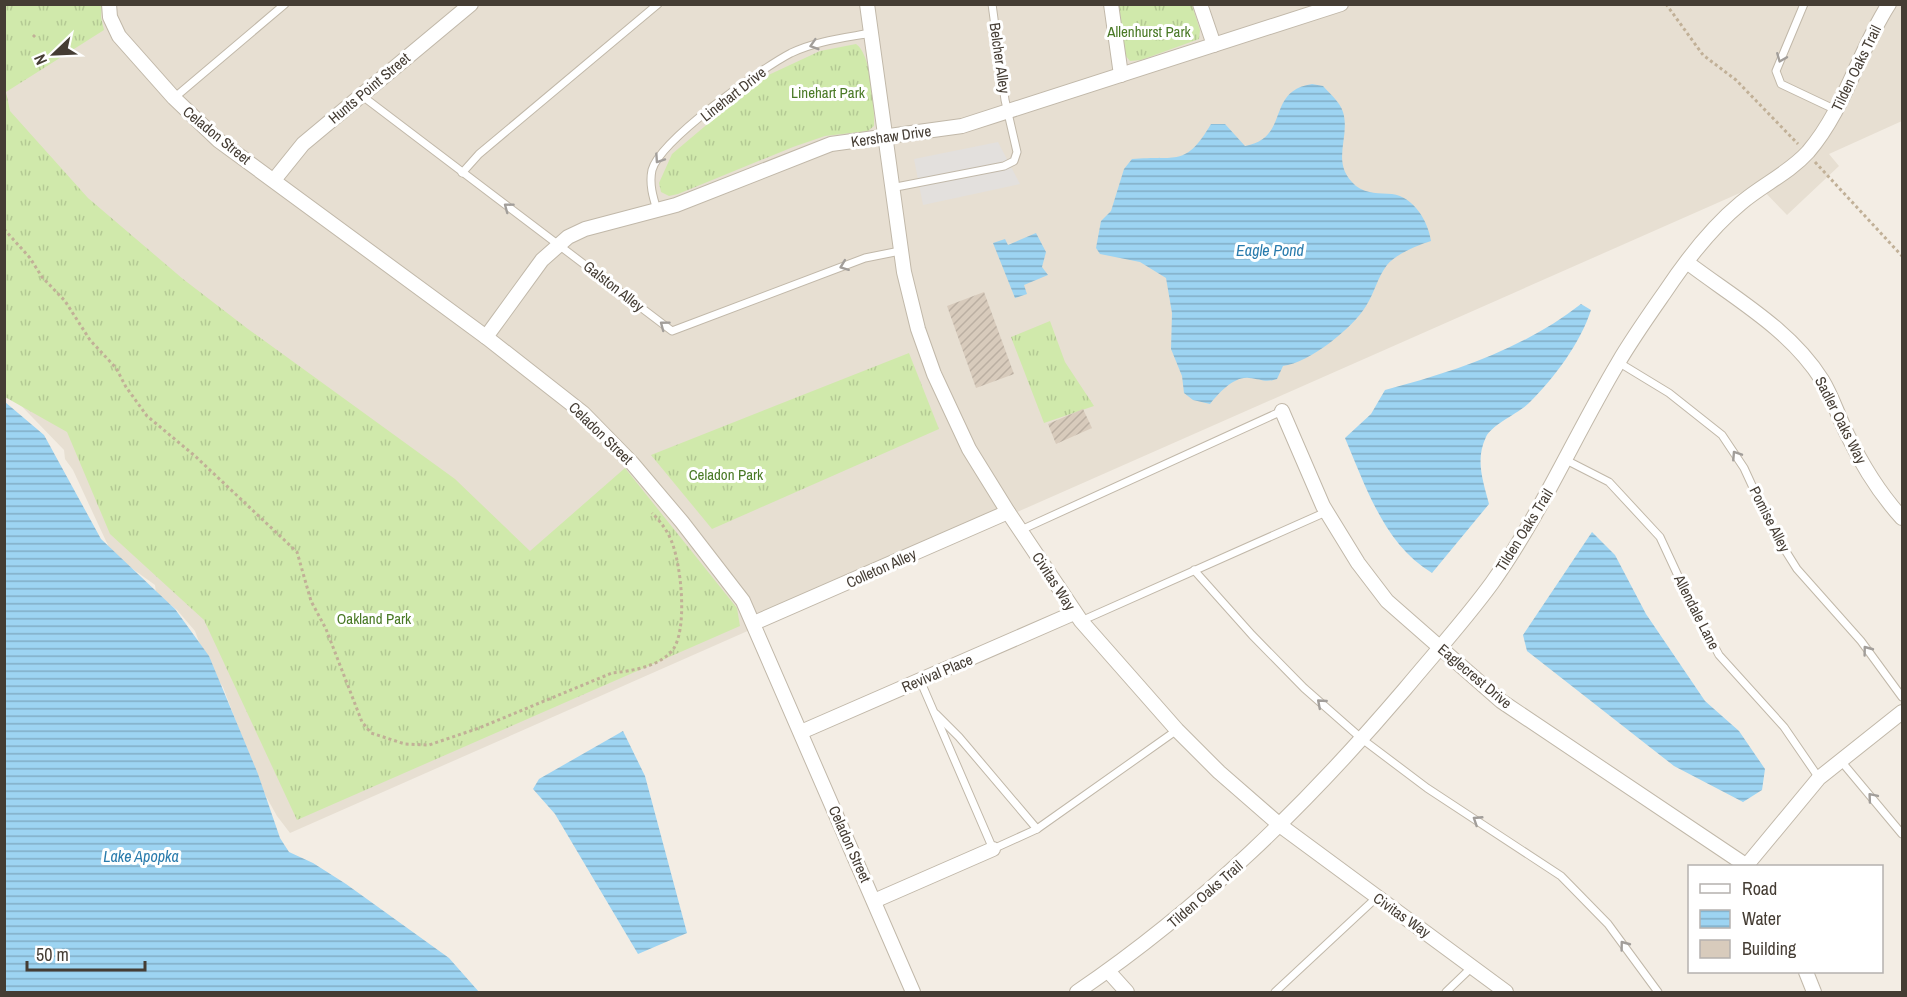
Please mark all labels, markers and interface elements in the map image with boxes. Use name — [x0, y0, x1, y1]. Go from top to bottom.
street label: Belcher Alley — [985, 21, 1015, 96]
park label: Allenhurst Park — [1106, 21, 1192, 42]
street label: Tilden Oaks Trail — [1826, 21, 1886, 115]
north arrow — [24, 24, 84, 84]
one-way arrow — [809, 38, 820, 50]
street label: Hunts Point Street — [324, 47, 415, 128]
text: N — [28, 51, 52, 69]
one-way arrow — [1776, 52, 1788, 63]
street label: Linehart Drive — [696, 62, 770, 126]
park label: Linehart Park — [791, 82, 866, 103]
street label: Celadon Street — [179, 101, 256, 169]
street label: Kershaw Drive — [850, 120, 933, 152]
one-way arrow — [655, 152, 666, 163]
one-way arrow — [504, 204, 515, 215]
water label: Eagle Pond — [1236, 239, 1305, 261]
street label: Galston Alley — [579, 256, 649, 317]
one-way arrow — [840, 259, 851, 271]
one-way arrow — [659, 321, 670, 332]
street label: Sadler Oaks Way — [1810, 373, 1872, 468]
street label: Celadon Street — [564, 397, 638, 469]
one-way arrow — [1732, 451, 1743, 462]
park label: Celadon Park — [689, 464, 764, 485]
street label: Pomise Alley — [1745, 483, 1796, 556]
street label: Tilden Oaks Trail — [1490, 485, 1558, 575]
street label: Colleton Alley — [843, 543, 920, 593]
street label: Civitas Way — [1027, 548, 1081, 615]
street label: Allendale Lane — [1669, 570, 1725, 653]
park label: Oakland Park — [337, 608, 412, 629]
street label: Eaglecrest Drive — [1433, 639, 1517, 713]
one-way arrow — [1864, 646, 1875, 657]
street label: Revival Place — [898, 649, 976, 697]
one-way arrow — [1317, 699, 1328, 710]
one-way arrow — [1868, 793, 1879, 804]
street label: Celadon Street — [824, 802, 877, 886]
one-way arrow — [1473, 816, 1484, 827]
water label: Lake Apopka — [103, 845, 179, 867]
street label: Tilden Oaks Trail — [1163, 855, 1247, 933]
legend — [1688, 865, 1883, 973]
text: Road — [1742, 876, 1777, 901]
street label: Civitas Way — [1369, 888, 1436, 943]
text: Water — [1742, 906, 1781, 931]
scale bar — [27, 934, 146, 972]
text: Building — [1742, 936, 1797, 961]
one-way arrow — [1620, 941, 1631, 952]
text: 50 m — [36, 942, 69, 967]

